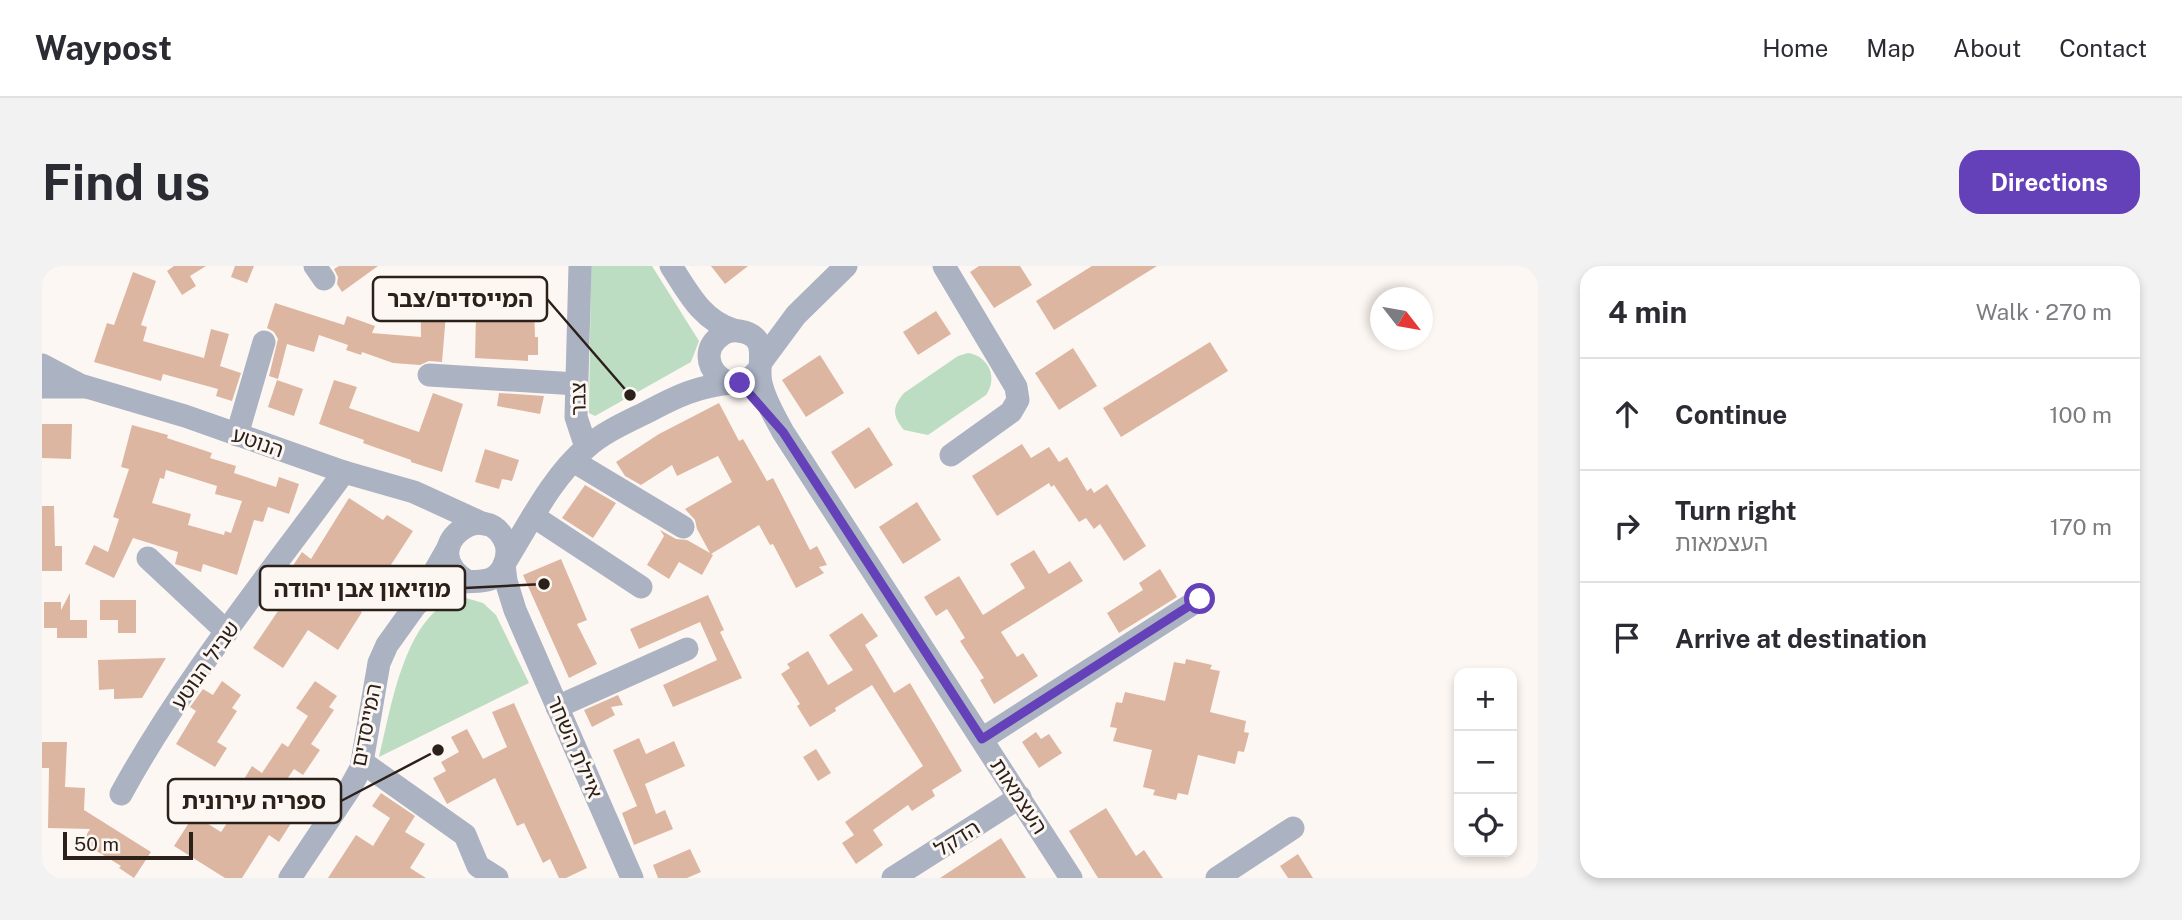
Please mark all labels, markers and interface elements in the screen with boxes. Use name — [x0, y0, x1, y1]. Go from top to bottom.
text: Waypost — [35, 29, 172, 67]
text: Home — [1762, 34, 1828, 62]
text: Map — [1866, 34, 1915, 62]
text: About — [1953, 34, 2021, 62]
text: Contact — [2059, 34, 2147, 62]
button: Directions — [1959, 150, 2140, 214]
text: Find us — [42, 153, 210, 211]
callout: המייסדים/צבר — [373, 277, 547, 321]
text: המייסדים/צבר — [387, 285, 533, 312]
north arrow — [1370, 287, 1433, 350]
text: 4 min — [1608, 294, 1687, 330]
text: Walk · 270 m — [1976, 298, 2112, 325]
route end — [724, 367, 755, 398]
street label: צבר — [565, 382, 591, 416]
icon: ahead — [1608, 395, 1646, 433]
text: Continue — [1675, 399, 1787, 430]
text: 100 m — [2049, 401, 2112, 428]
street label: הנוטע — [229, 422, 287, 462]
text: Turn right — [1675, 495, 1797, 526]
icon: right — [1608, 507, 1646, 545]
text: 170 m — [2050, 513, 2112, 540]
text: העצמאות — [1675, 529, 1768, 556]
callout: מוזיאון אבן יהודה — [260, 566, 465, 610]
text: מוזיאון אבן יהודה — [273, 575, 451, 602]
route start — [1184, 583, 1215, 614]
street label: שביל הנוטע — [166, 616, 244, 714]
icon: arrive — [1608, 619, 1646, 657]
text: Arrive at destination — [1675, 623, 1927, 654]
map controls — [1454, 668, 1517, 857]
button: + — [1454, 668, 1517, 731]
street label: המייסדים — [346, 681, 386, 769]
street label: איילת השחר — [542, 692, 608, 802]
button: − — [1454, 731, 1517, 794]
street label: העצמאות — [985, 753, 1053, 839]
callout: ספריה עירונית — [168, 779, 341, 823]
text: ספריה עירונית — [182, 787, 326, 814]
button: locate — [1454, 794, 1517, 857]
street label: הדקל — [930, 814, 984, 862]
scale bar — [63, 829, 192, 861]
text: 50 m — [74, 833, 119, 855]

